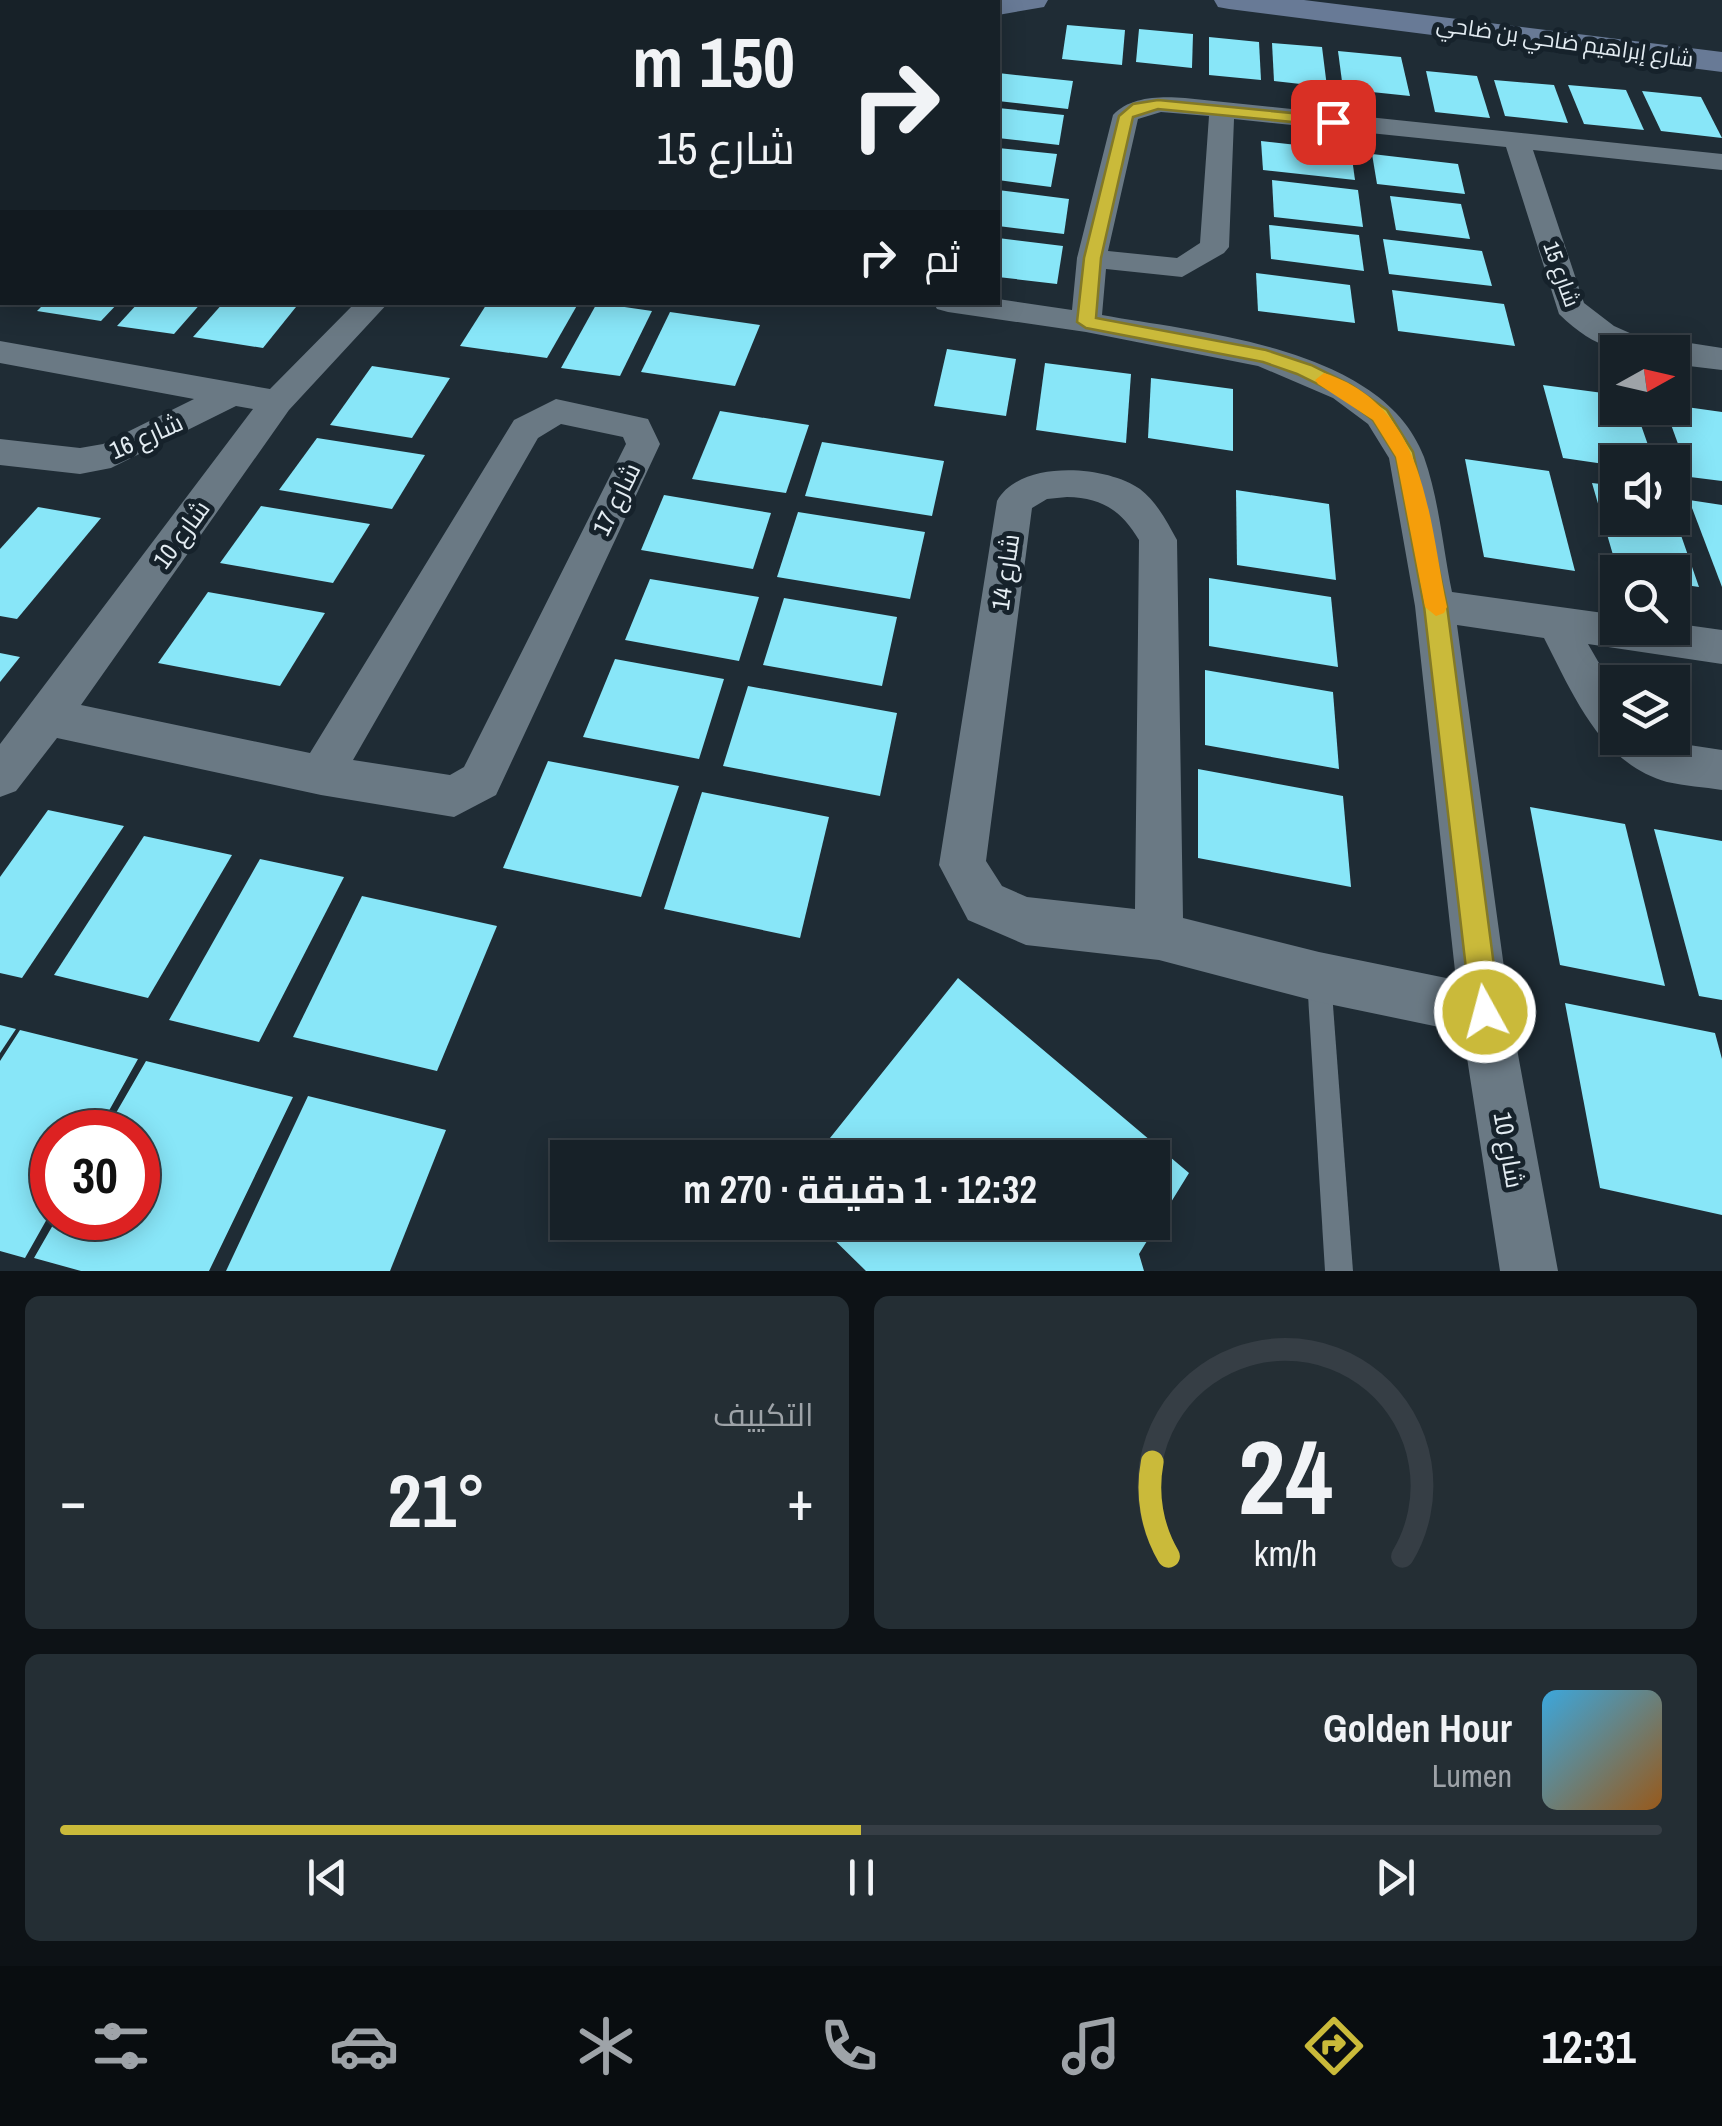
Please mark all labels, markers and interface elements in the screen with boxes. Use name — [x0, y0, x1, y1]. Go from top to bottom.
street label: شارع إبراهيم ضاحي بن ضاحي — [1434, 8, 1695, 76]
text: 150 m — [632, 15, 795, 109]
icon: right — [830, 40, 960, 170]
pin — [1291, 80, 1376, 165]
icon: arrive — [1306, 95, 1361, 150]
text: شارع 15 — [657, 117, 795, 178]
icon: right — [850, 230, 905, 285]
text: ثم — [925, 233, 960, 284]
street label: شارع 15 — [1536, 237, 1588, 311]
north arrow — [1600, 335, 1690, 425]
map controls — [1600, 335, 1690, 755]
street label: شارع 16 — [104, 405, 188, 467]
button: sound — [1600, 445, 1690, 535]
street label: شارع 17 — [584, 457, 648, 541]
street label: شارع 10 — [145, 493, 217, 575]
street label: شارع 14 — [983, 532, 1027, 612]
button: search — [1600, 555, 1690, 645]
button: layers — [1600, 665, 1690, 755]
position arrow — [1433, 960, 1537, 1064]
street label: شارع 10 — [1486, 1109, 1532, 1191]
speed limit sign: 30 — [30, 1110, 160, 1240]
text: 12:32 · 1 دقيقة · 270 m — [683, 1164, 1037, 1215]
text: التكييف — [713, 1393, 814, 1436]
text: 24 — [1238, 1406, 1333, 1546]
text: 21° — [388, 1449, 486, 1550]
text: − — [60, 1463, 86, 1537]
text: + — [787, 1463, 814, 1537]
text: km/h — [1253, 1529, 1317, 1577]
text: Golden Hour — [1323, 1703, 1512, 1754]
text: Lumen — [1432, 1754, 1512, 1797]
icon: previous — [300, 1850, 355, 1905]
icon: pause — [834, 1850, 889, 1905]
icon: next — [1368, 1850, 1423, 1905]
icon: filters — [86, 2011, 156, 2081]
icon: car — [329, 2011, 399, 2081]
icon: climate — [571, 2011, 641, 2081]
icon: phone — [814, 2011, 884, 2081]
icon: music — [1056, 2011, 1126, 2081]
icon: directions — [1299, 2011, 1369, 2081]
text: 12:31 — [1541, 2016, 1636, 2077]

